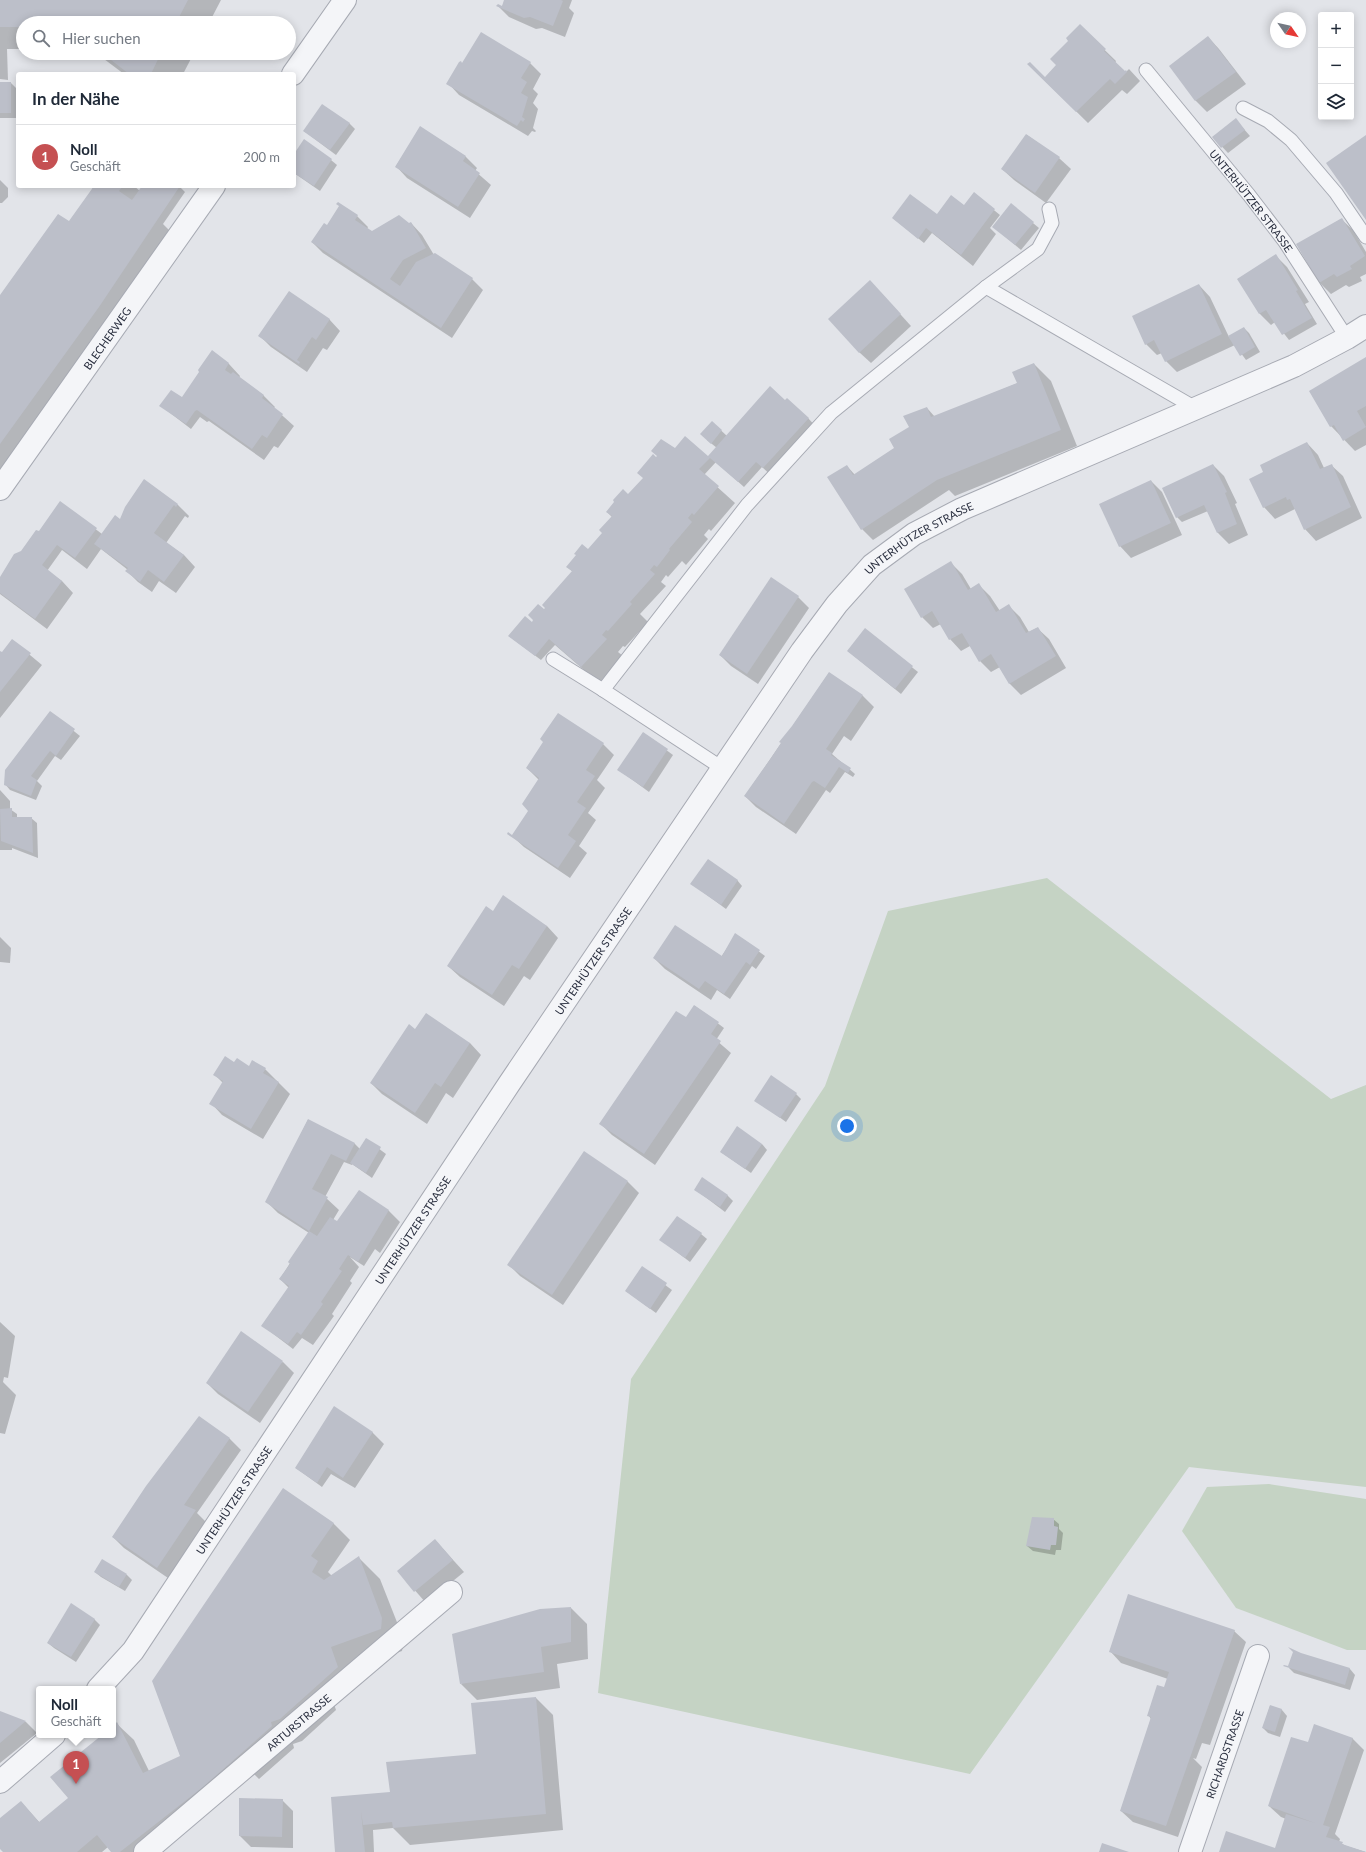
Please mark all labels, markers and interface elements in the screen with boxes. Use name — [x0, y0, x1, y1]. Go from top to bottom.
north arrow — [1270, 12, 1306, 48]
map controls — [1318, 12, 1354, 120]
button: + — [1318, 12, 1354, 48]
search box — [16, 16, 296, 60]
icon: search — [30, 27, 52, 49]
text: Hier suchen — [62, 29, 141, 47]
button: − — [1318, 48, 1354, 84]
button: layers — [1318, 84, 1354, 120]
text: In der Nähe — [32, 88, 120, 109]
text: Noll — [70, 140, 97, 158]
street label: UNTERHÜTZER STRASSE — [1207, 146, 1296, 254]
text: 1 — [41, 149, 49, 165]
text: 200 m — [243, 149, 280, 165]
text: Geschäft — [70, 158, 121, 174]
street label: BLECHERWEG — [80, 304, 133, 372]
street label: UNTERHÜTZER STRASSE — [861, 499, 975, 576]
street label: UNTERHÜTZER STRASSE — [552, 904, 634, 1017]
your location — [837, 1116, 857, 1136]
street label: UNTERHÜTZER STRASSE — [372, 1173, 453, 1286]
street label: UNTERHÜTZER STRASSE — [193, 1443, 274, 1556]
popup — [36, 1686, 116, 1738]
street label: ARTURSTRASSE — [263, 1691, 333, 1753]
text: Noll — [51, 1695, 78, 1713]
street label: RICHARDSTRASSE — [1203, 1707, 1246, 1800]
text: Geschäft — [51, 1713, 101, 1729]
pin: 1 — [63, 1751, 89, 1784]

